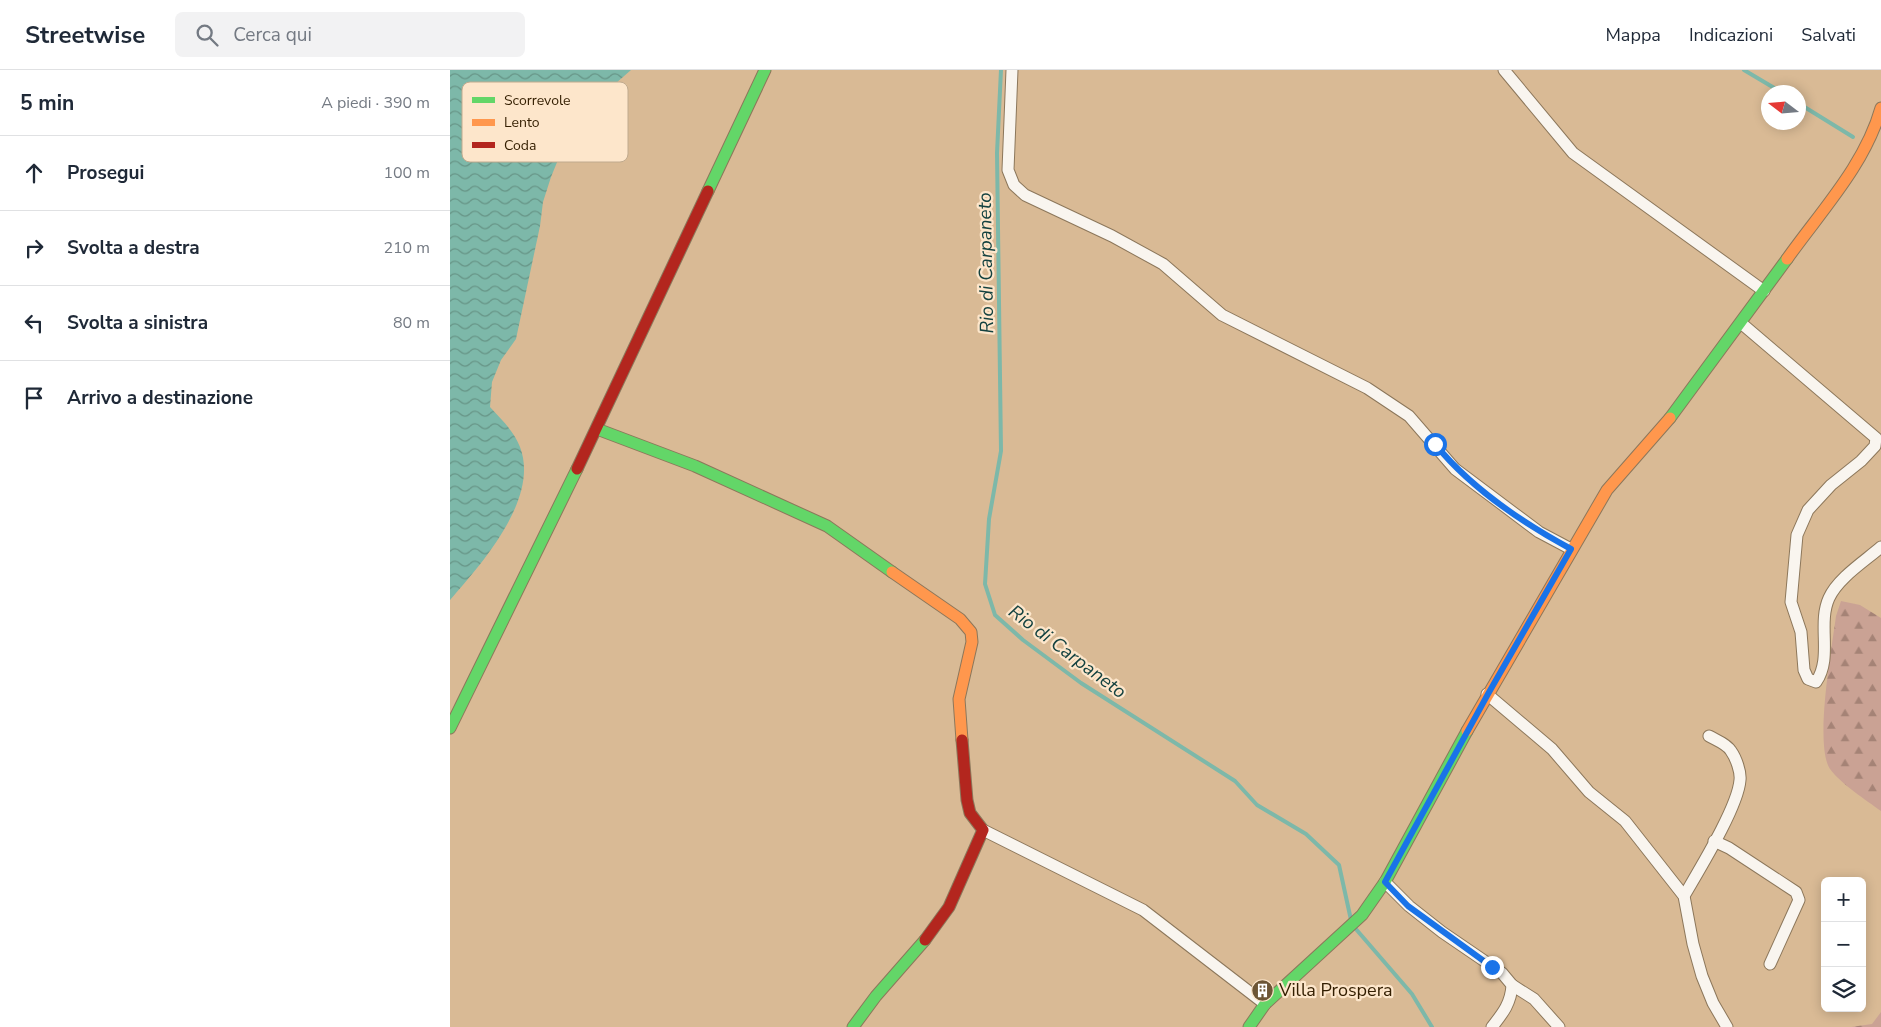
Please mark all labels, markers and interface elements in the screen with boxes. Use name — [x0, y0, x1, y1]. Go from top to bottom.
search box — [175, 12, 525, 57]
text: Streetwise — [25, 19, 145, 51]
icon: search — [193, 21, 221, 49]
text: Cerca qui — [233, 22, 312, 48]
text: Mappa — [1605, 23, 1661, 47]
text: Indicazioni — [1689, 23, 1773, 47]
text: Salvati — [1801, 23, 1856, 47]
legend — [462, 82, 628, 162]
north arrow — [1761, 85, 1806, 130]
text: 5 min — [20, 89, 74, 117]
text: Scorrevole — [504, 91, 570, 110]
text: A piedi · 390 m — [321, 92, 430, 114]
text: Lento — [504, 113, 540, 132]
text: Coda — [504, 136, 536, 155]
icon: ahead — [20, 159, 48, 187]
text: Prosegui — [67, 160, 144, 186]
text: 100 m — [383, 162, 430, 184]
water label: Rio di Carpaneto — [972, 192, 1000, 334]
icon: right — [20, 234, 48, 262]
text: Svolta a destra — [67, 235, 200, 261]
text: 210 m — [383, 237, 430, 259]
icon: left — [20, 309, 48, 337]
text: Svolta a sinistra — [67, 310, 208, 336]
text: 80 m — [393, 312, 430, 334]
icon: arrive — [20, 384, 48, 412]
text: Arrivo a destinazione — [67, 385, 253, 411]
route start — [1424, 433, 1447, 456]
water label: Rio di Carpaneto — [1003, 599, 1132, 705]
map controls — [1821, 877, 1866, 1012]
button: + — [1821, 877, 1866, 922]
button: − — [1821, 922, 1866, 967]
route end — [1481, 956, 1504, 979]
button: layers — [1821, 967, 1866, 1012]
building icon: Villa Prospera — [1251, 978, 1275, 1002]
place label: Villa Prospera — [1278, 978, 1393, 1002]

